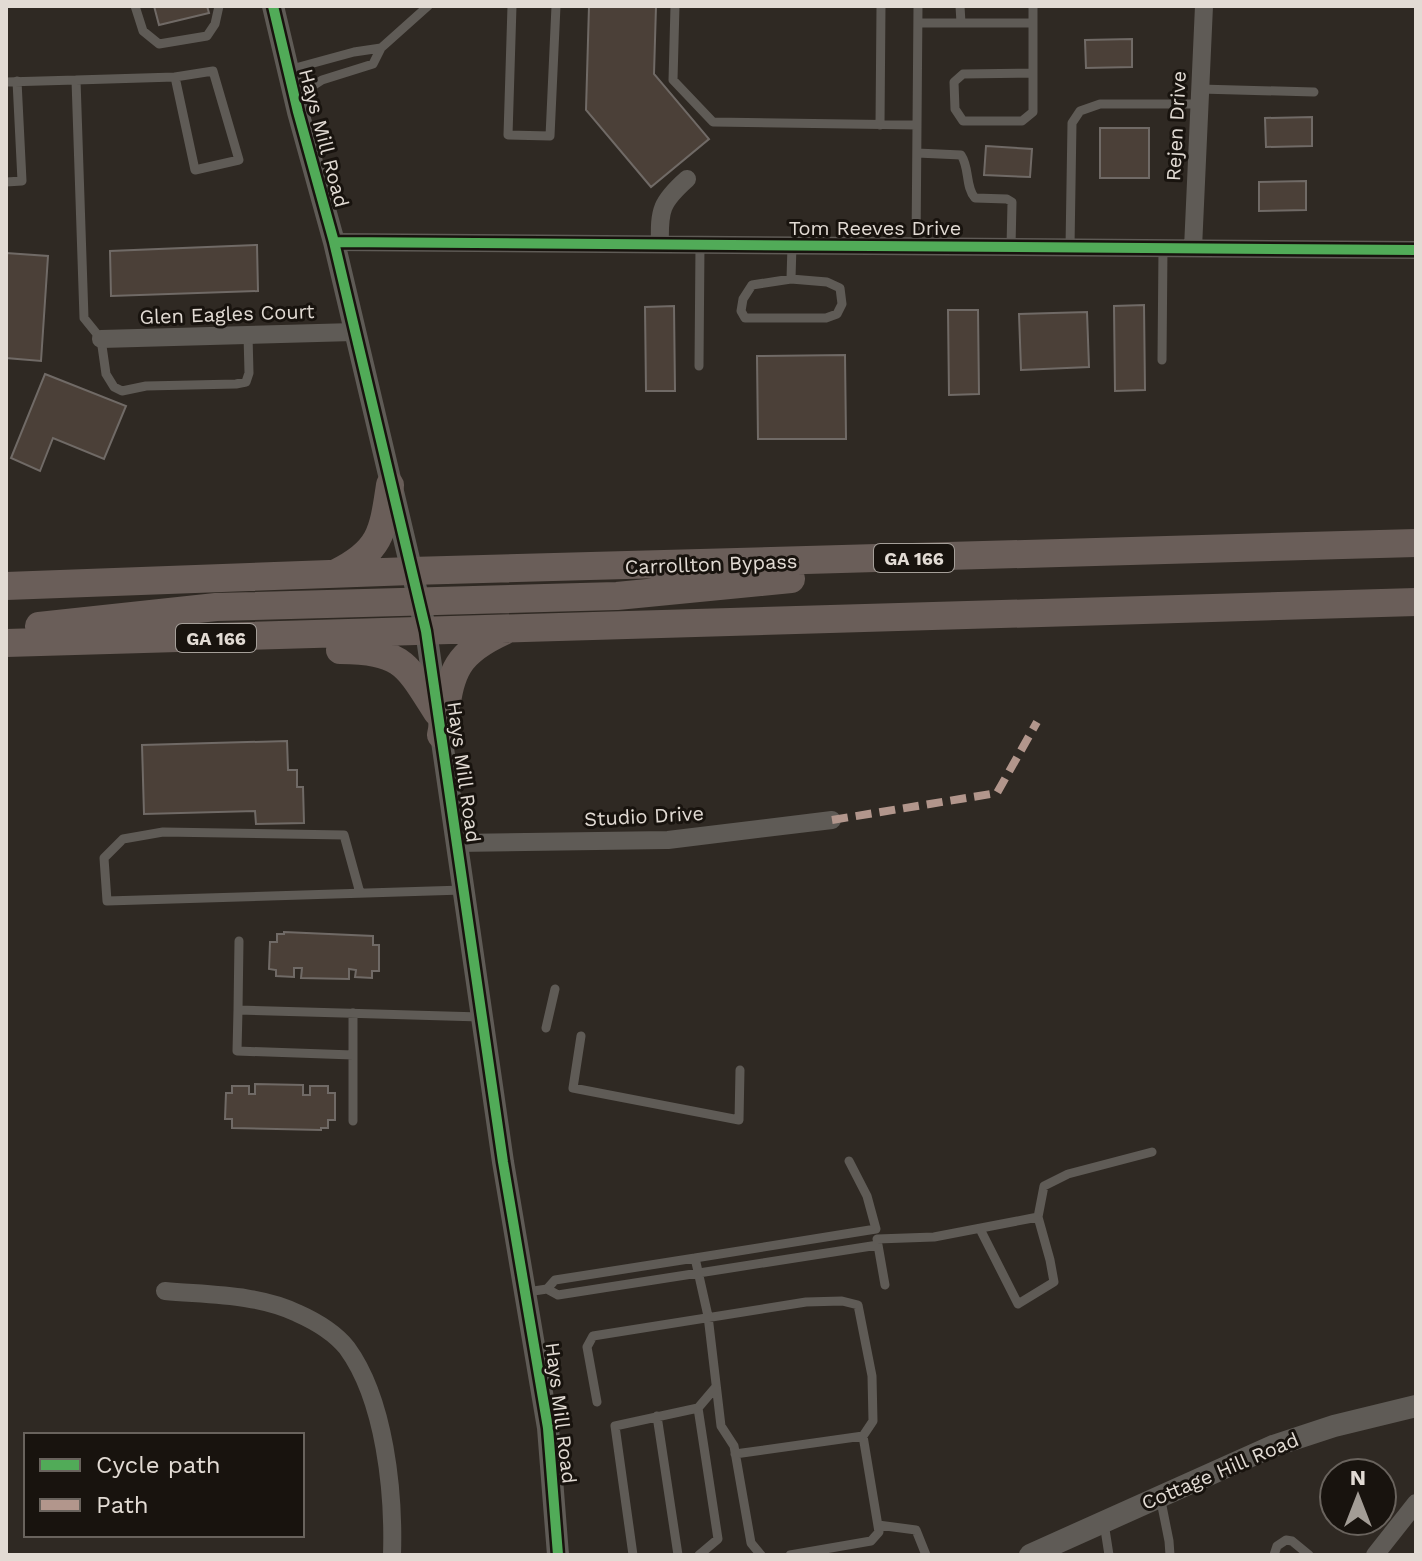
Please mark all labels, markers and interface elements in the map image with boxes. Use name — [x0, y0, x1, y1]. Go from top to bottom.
street label: Hays Mill Road — [294, 66, 354, 210]
street label: Rejen Drive — [1161, 70, 1191, 182]
street label: Tom Reeves Drive — [789, 216, 961, 240]
street label: Glen Eagles Court — [139, 299, 316, 329]
road number: GA 166 — [874, 544, 954, 572]
street label: Carrollton Bypass — [624, 549, 798, 579]
road number: GA 166 — [176, 624, 256, 652]
street label: Hays Mill Road — [442, 700, 486, 844]
street label: Studio Drive — [583, 801, 705, 831]
street label: Hays Mill Road — [540, 1341, 582, 1485]
street label: Cottage Hill Road — [1138, 1427, 1302, 1515]
legend — [24, 1433, 304, 1537]
text: Cycle path — [96, 1451, 221, 1479]
north arrow — [1318, 1457, 1398, 1537]
text: N — [1350, 1465, 1366, 1490]
text: Path — [96, 1491, 149, 1519]

